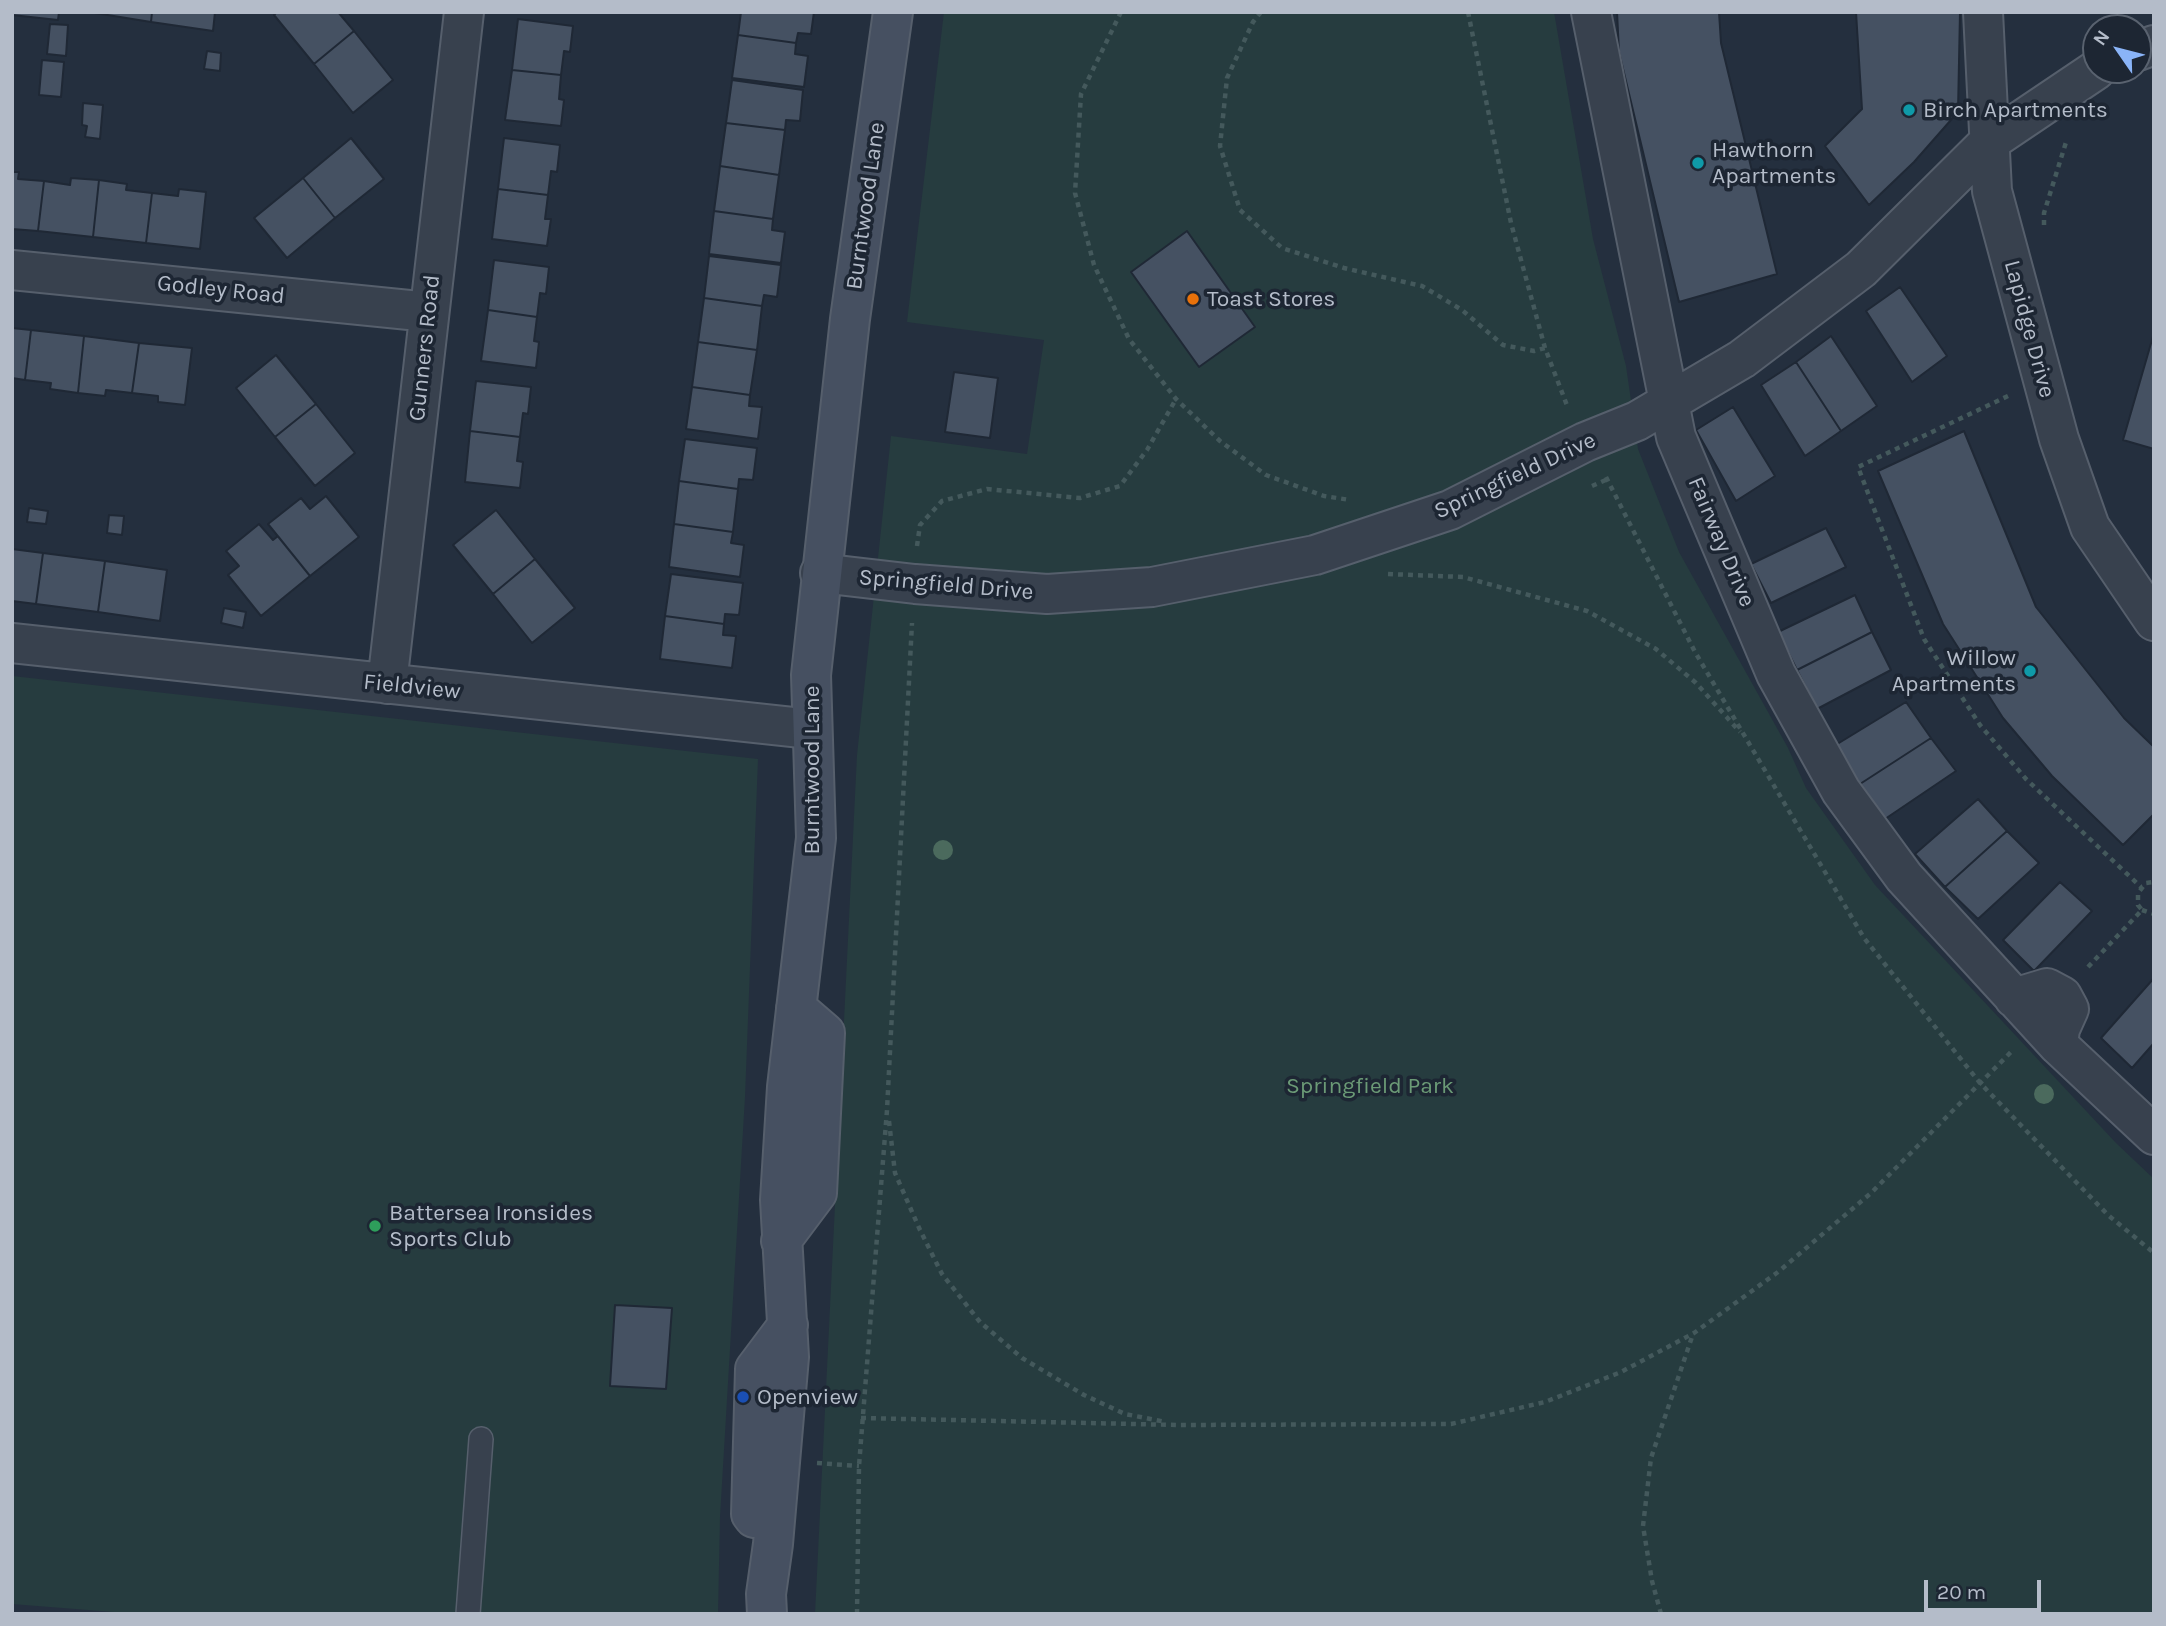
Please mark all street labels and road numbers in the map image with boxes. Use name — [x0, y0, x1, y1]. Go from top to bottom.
street label: Burntwood Lane — [841, 120, 891, 292]
street label: Lapidge Drive — [1997, 257, 2061, 401]
street label: Godley Road — [156, 270, 286, 310]
street label: Gunners Road — [404, 273, 446, 423]
street label: Springfield Drive — [1430, 426, 1600, 526]
street label: Fairway Drive — [1681, 473, 1761, 611]
street label: Springfield Drive — [858, 564, 1034, 606]
street label: Fieldview — [362, 668, 462, 706]
street label: Burntwood Lane — [798, 685, 826, 855]

